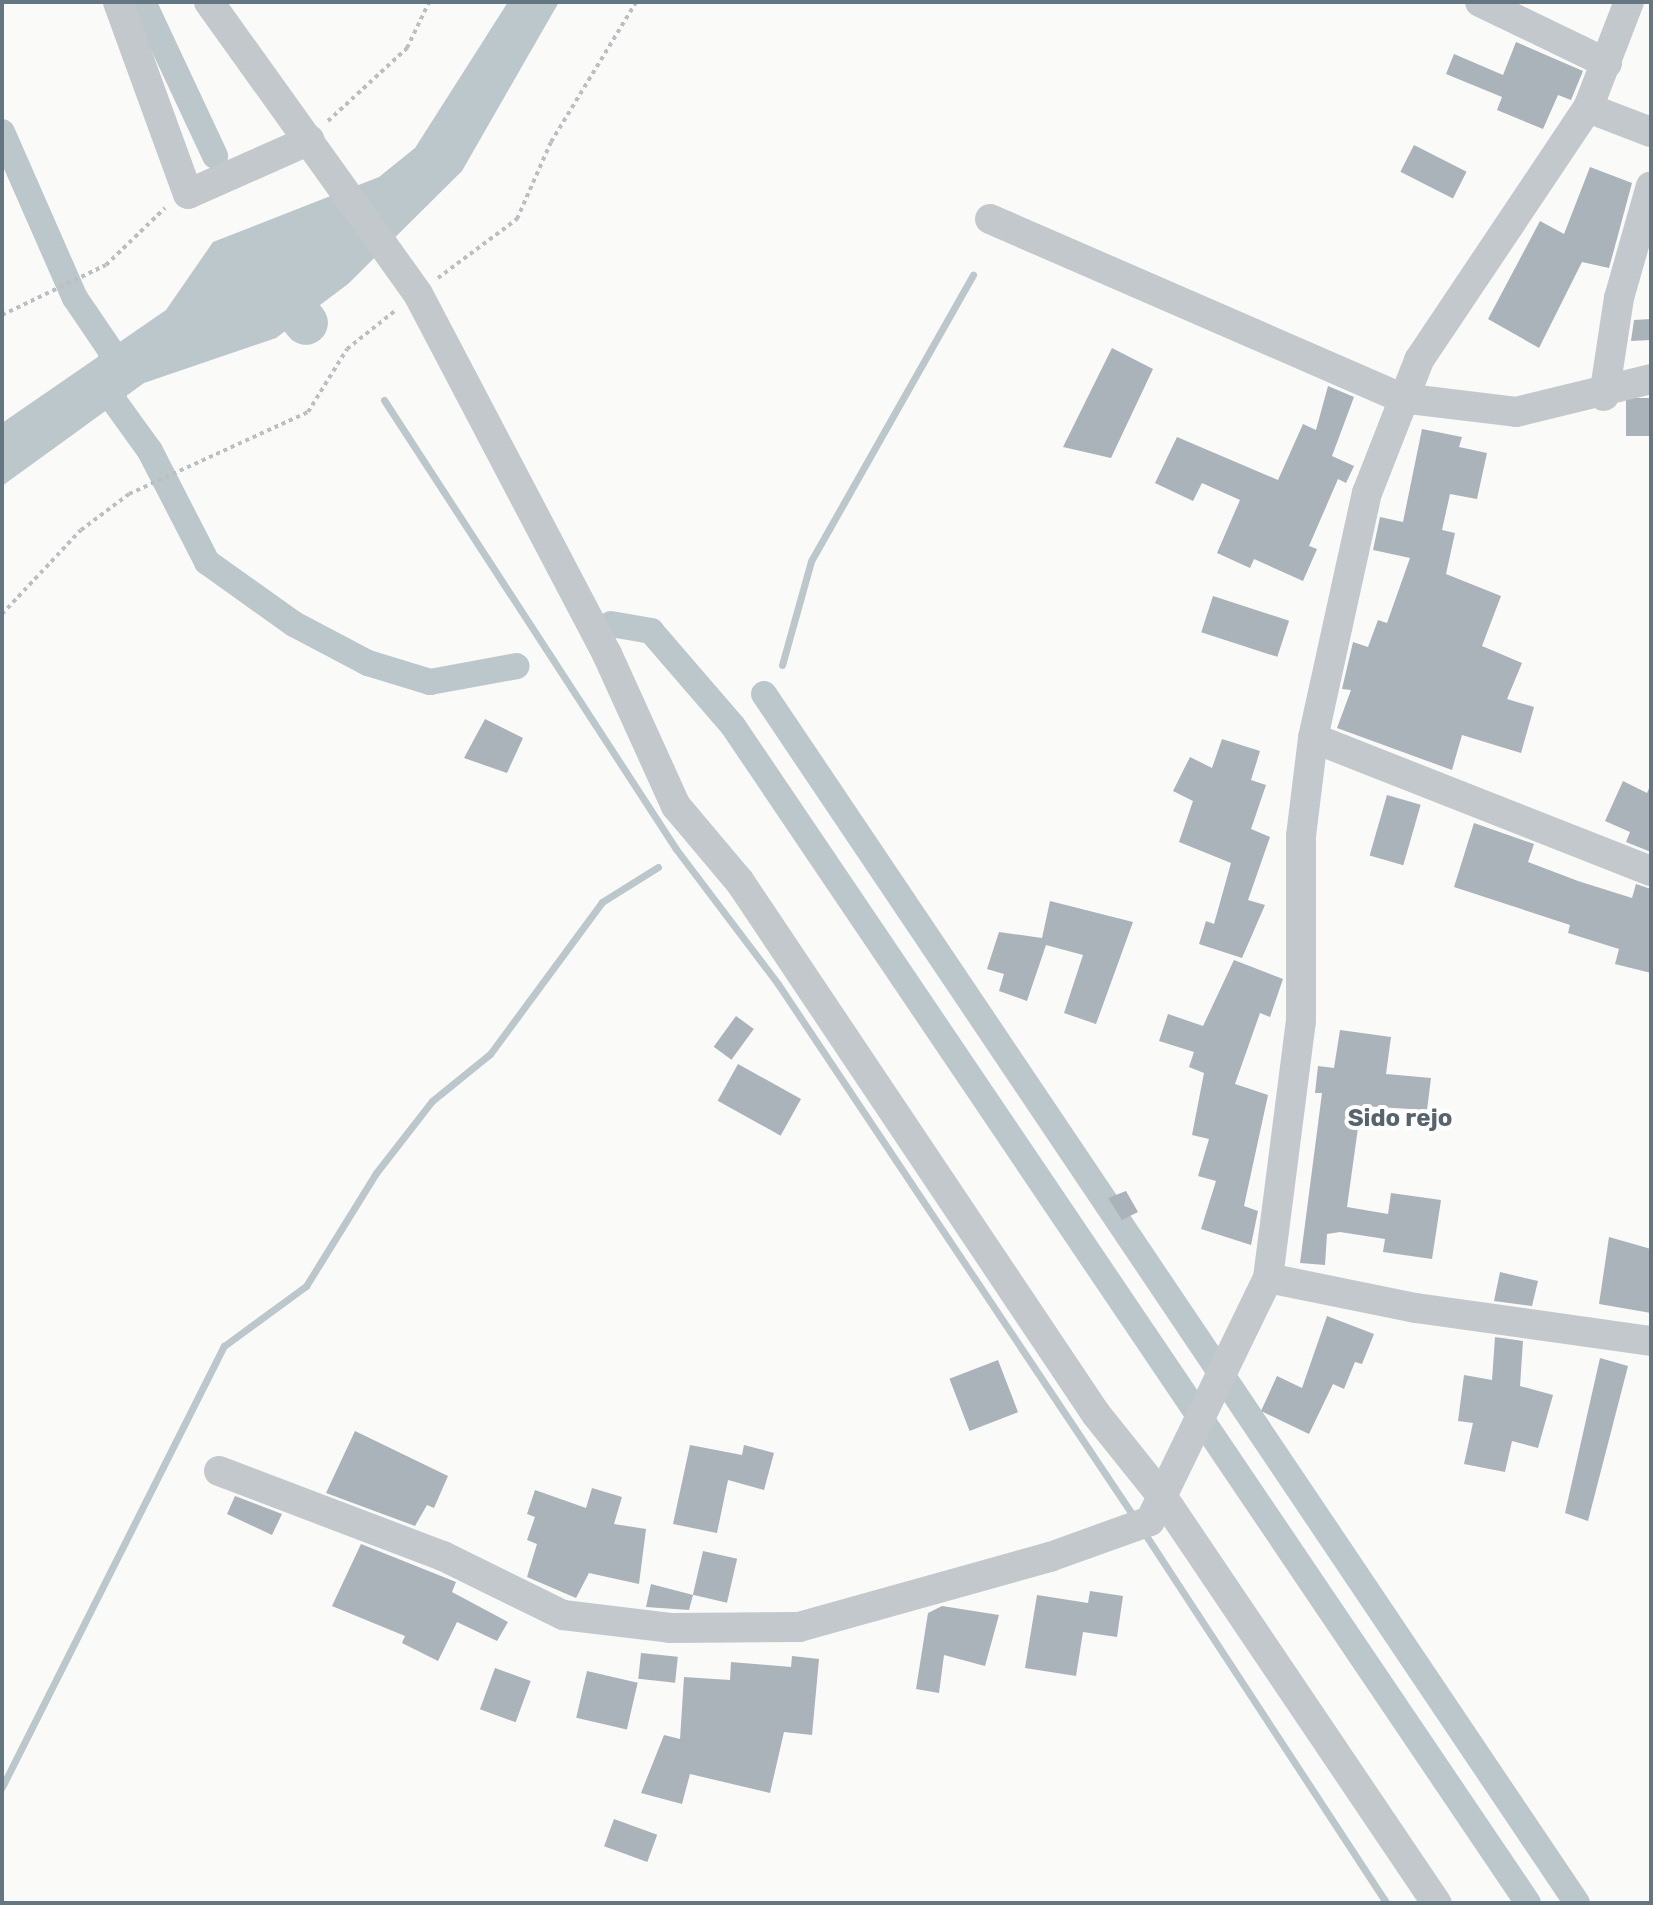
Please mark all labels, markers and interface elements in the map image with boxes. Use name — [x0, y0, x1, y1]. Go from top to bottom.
district label: Sido rejo — [1348, 1105, 1452, 1133]

